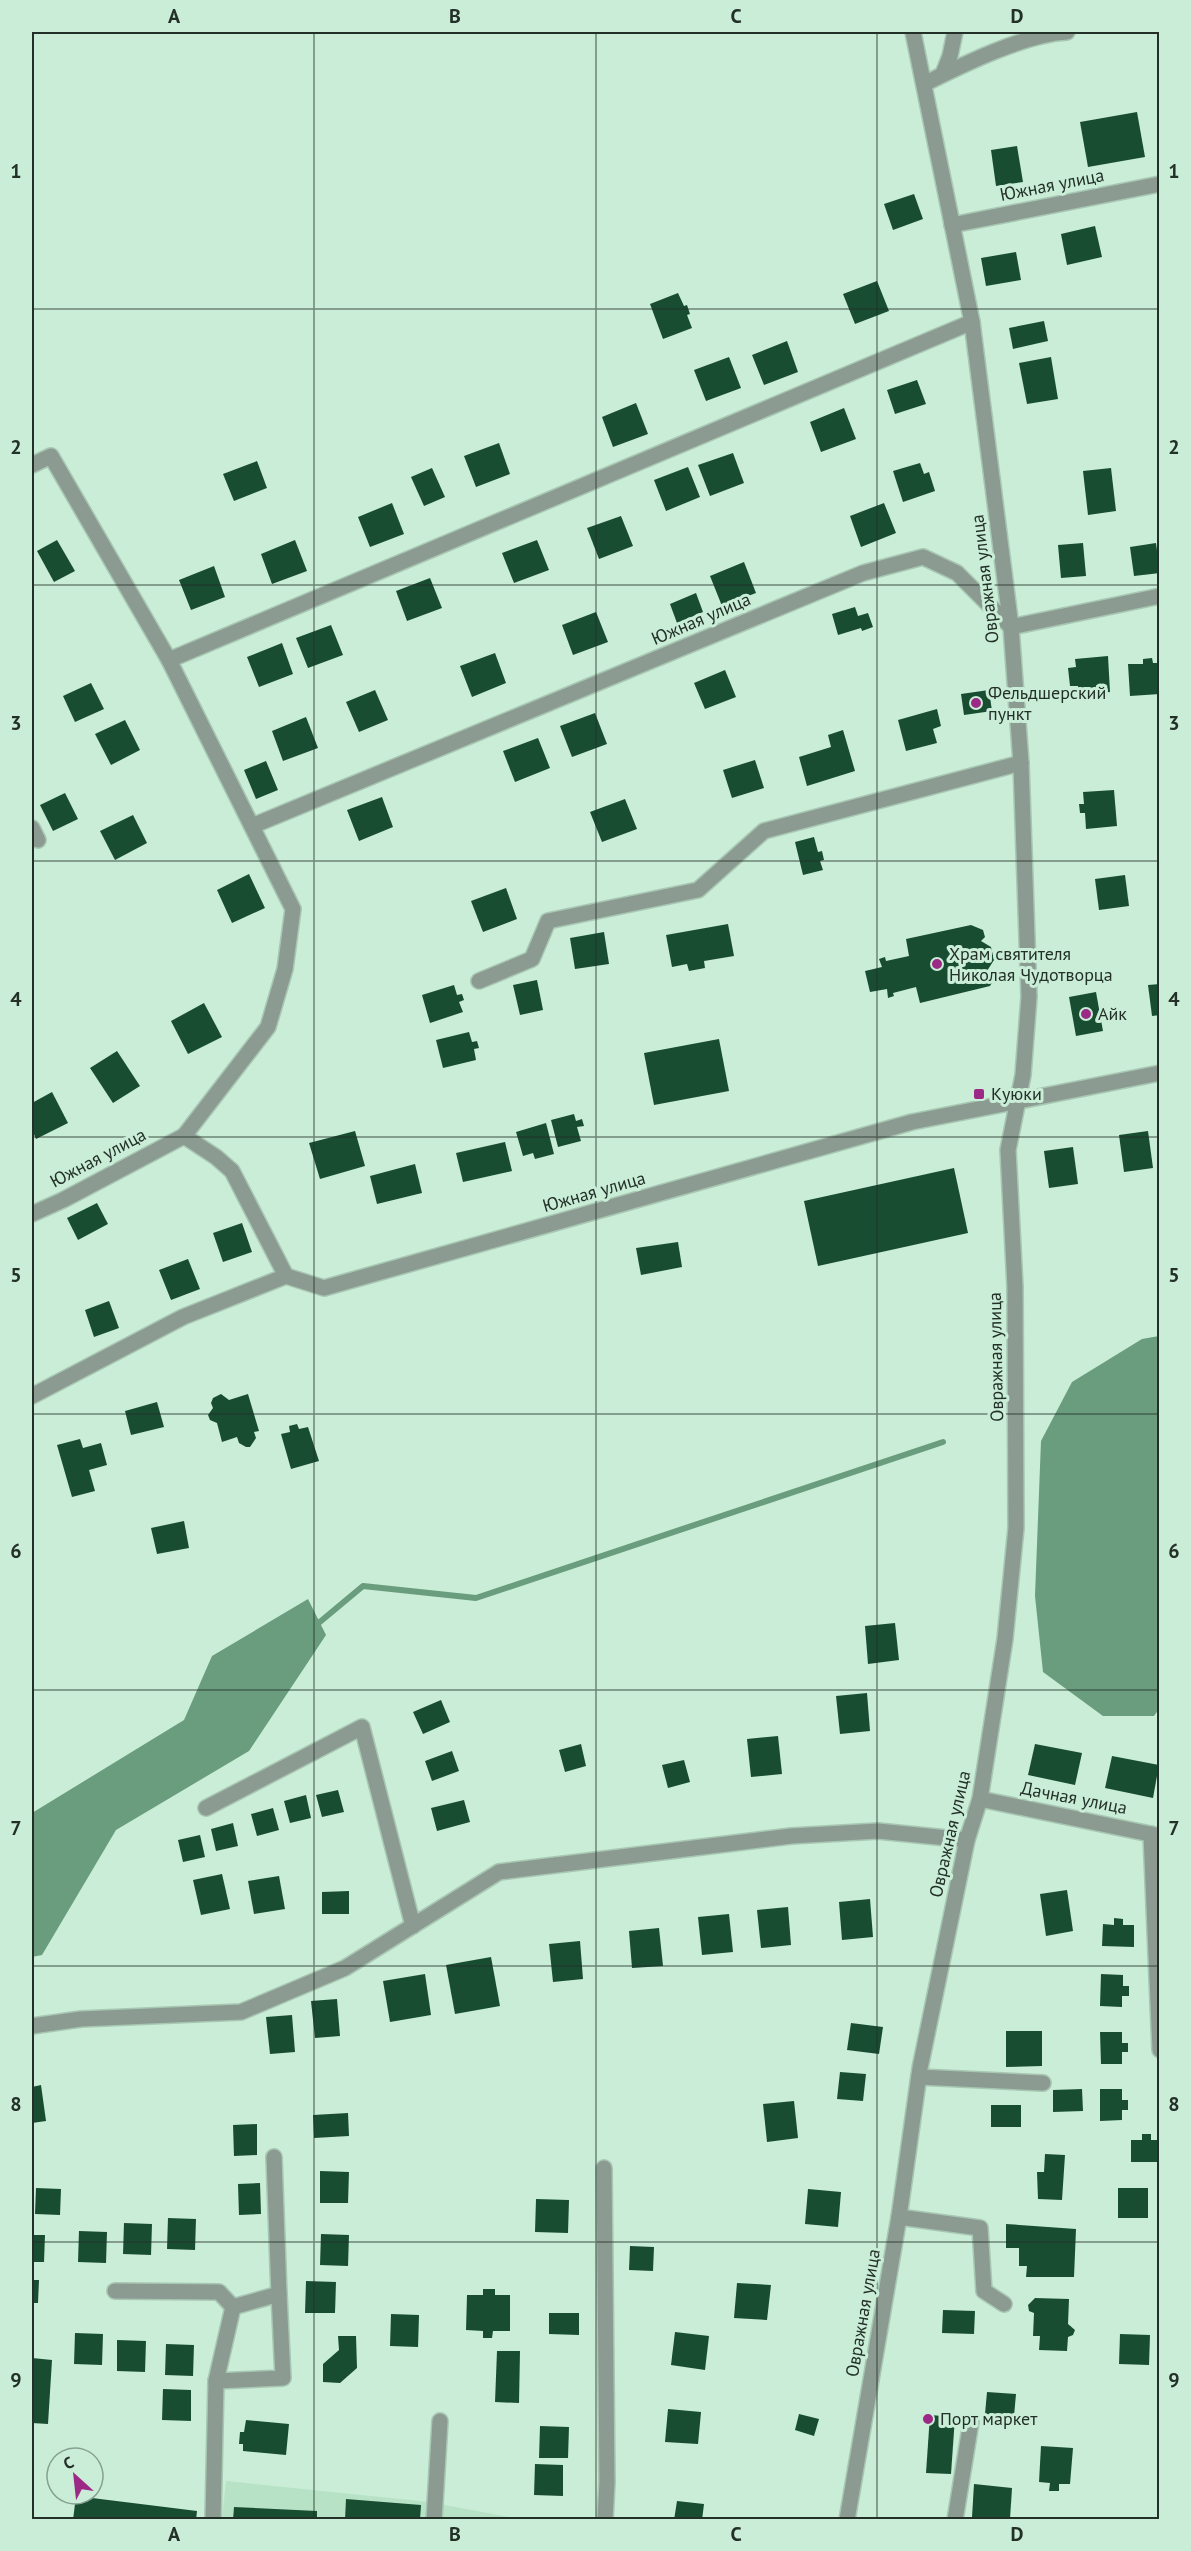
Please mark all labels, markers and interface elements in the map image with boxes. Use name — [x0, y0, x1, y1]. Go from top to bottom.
text: A — [168, 3, 181, 29]
text: B — [449, 3, 461, 29]
text: C — [730, 3, 742, 29]
text: D — [1011, 3, 1024, 29]
text: 1 — [10, 158, 22, 184]
text: 1 — [1168, 158, 1180, 184]
street label: Южная улица — [998, 163, 1106, 206]
text: 2 — [10, 434, 22, 460]
text: 2 — [1168, 434, 1180, 460]
street label: Овражная улица — [965, 513, 1004, 645]
street label: Южная улица — [648, 587, 754, 650]
place label: Фельдшерский пункт — [988, 681, 1106, 725]
marker: Фельдшерский пункт — [969, 696, 983, 710]
text: 3 — [10, 710, 22, 736]
text: 3 — [1168, 710, 1180, 736]
place label: Храм святителя Николая Чудотворца — [949, 942, 1113, 986]
marker: Храм святителя Николая Чудотворца — [930, 957, 944, 971]
text: 4 — [10, 986, 22, 1012]
text: 4 — [1168, 986, 1180, 1012]
place label: Айк — [1098, 1002, 1127, 1025]
marker: Айк — [1079, 1007, 1093, 1021]
place label: Куюки — [991, 1082, 1042, 1105]
marker: Куюки — [972, 1087, 986, 1101]
street label: Южная улица — [46, 1123, 150, 1193]
street label: Южная улица — [540, 1166, 648, 1217]
text: 5 — [10, 1262, 22, 1288]
text: 5 — [1168, 1262, 1180, 1288]
street label: Овражная улица — [983, 1292, 1008, 1422]
text: 6 — [10, 1538, 22, 1564]
text: 6 — [1168, 1538, 1180, 1564]
street label: Овражная улица — [924, 1768, 975, 1900]
street label: Дачная улица — [1019, 1776, 1129, 1819]
text: 7 — [10, 1815, 22, 1841]
text: 7 — [1168, 1815, 1180, 1841]
text: 8 — [10, 2091, 22, 2117]
text: 8 — [1168, 2091, 1180, 2117]
street label: Овражная улица — [840, 2247, 885, 2379]
text: 9 — [10, 2367, 22, 2393]
text: 9 — [1168, 2367, 1180, 2393]
place label: Порт маркет — [940, 2407, 1038, 2430]
marker: Порт маркет — [921, 2412, 935, 2426]
north arrow — [45, 2446, 105, 2506]
text: С — [60, 2452, 77, 2474]
text: A — [168, 2521, 181, 2547]
text: B — [449, 2521, 461, 2547]
text: C — [730, 2521, 742, 2547]
text: D — [1011, 2521, 1024, 2547]

